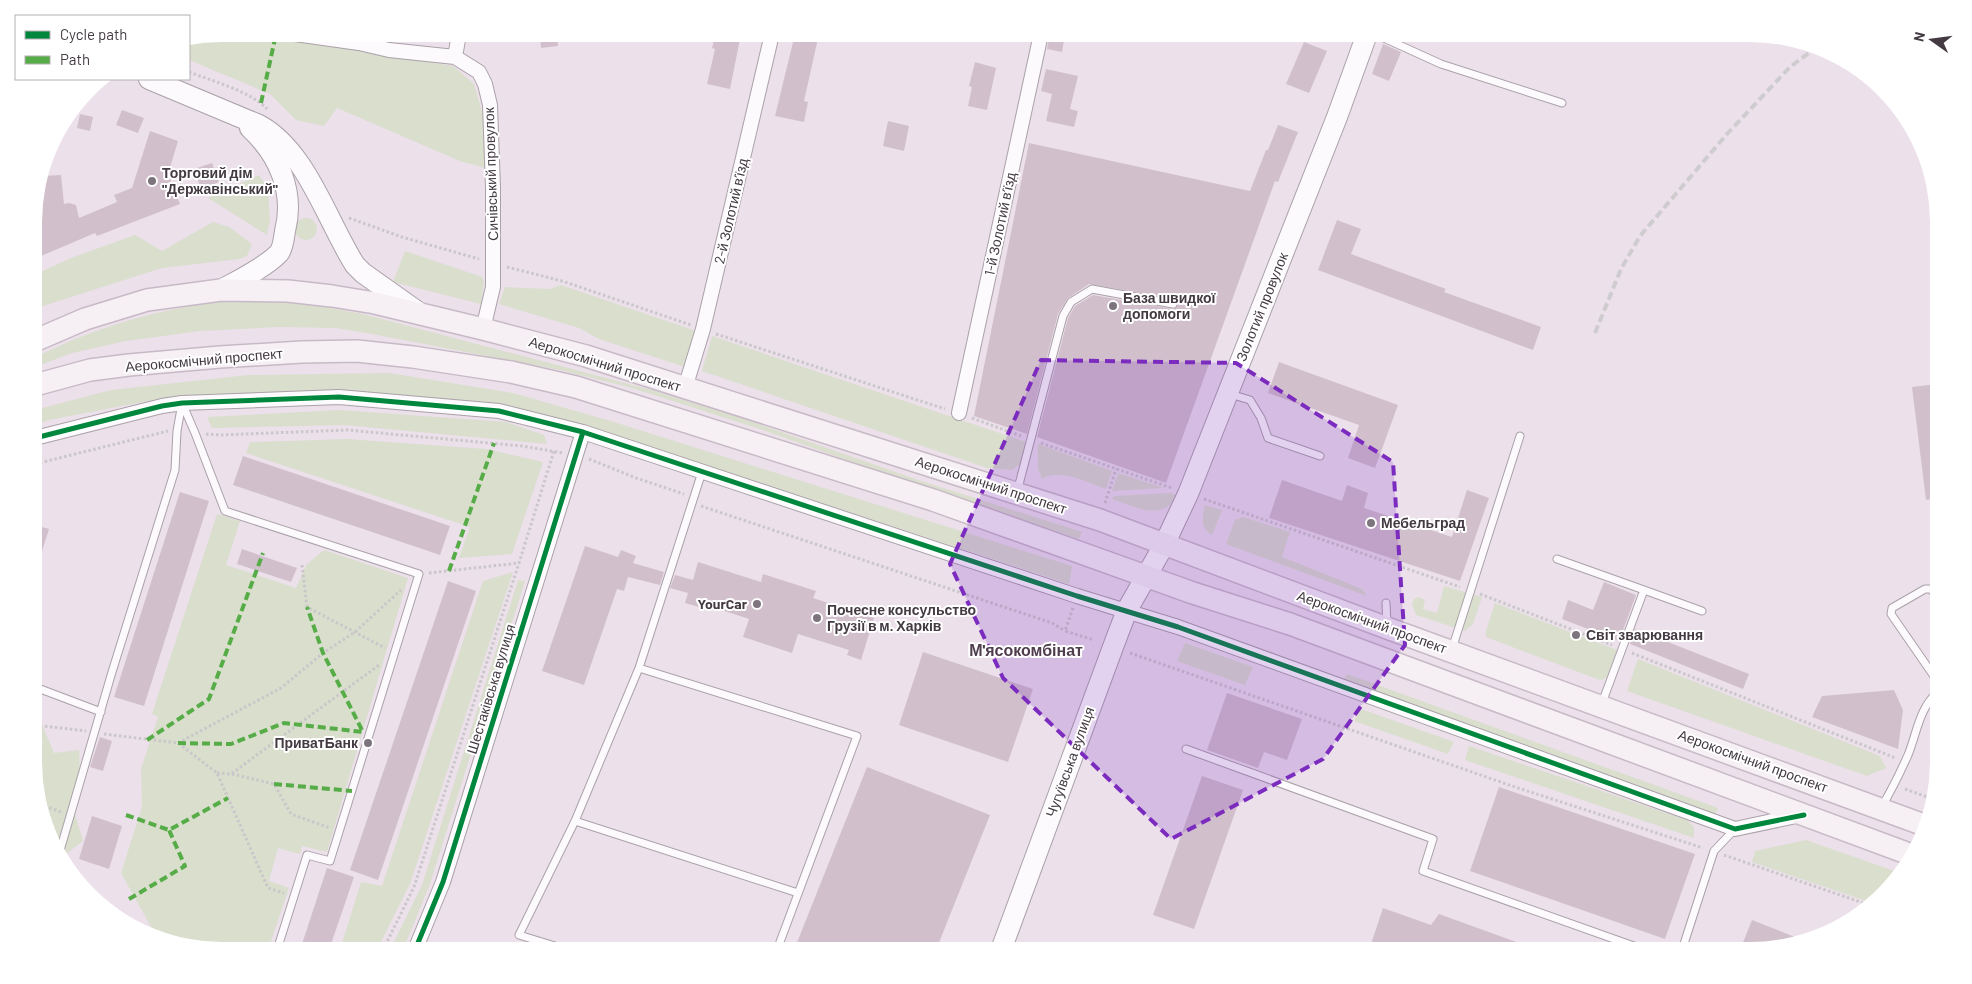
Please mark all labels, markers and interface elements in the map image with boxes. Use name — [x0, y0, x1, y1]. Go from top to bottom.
legend — [15, 15, 190, 80]
north arrow — [1907, 15, 1957, 65]
text: Cycle path — [60, 25, 127, 43]
text: N — [1910, 30, 1928, 43]
text: Path — [60, 50, 90, 68]
street label: Сичівський провулок — [480, 106, 501, 241]
street label: 2-й Золотий в’їзд — [710, 156, 751, 265]
place label: Торговий дім "Державінський" — [162, 164, 278, 197]
street label: 1-й Золотий в’їзд — [980, 171, 1019, 277]
marker: Торговий дім "Державінський" — [146, 175, 158, 187]
street label: Золотий провулок — [1232, 249, 1291, 364]
place label: База швидкої допомоги — [1123, 289, 1217, 322]
marker: База швидкої допомоги — [1107, 300, 1119, 312]
street label: Аерокосмічний проспект — [527, 332, 684, 395]
street label: Аерокосмічний проспект — [124, 344, 284, 375]
street label: Аерокосмічний проспект — [913, 452, 1070, 517]
place label: Мебельград — [1381, 514, 1465, 531]
marker: Мебельград — [1365, 517, 1377, 529]
street label: Аерокосмічний проспект — [1295, 586, 1450, 657]
place label: YourCar — [697, 595, 748, 612]
marker: YourCar — [751, 598, 763, 610]
place label: Почесне консульство Грузії в м. Харків — [827, 601, 976, 634]
marker: Почесне консульство Грузії в м. Харків — [811, 612, 823, 624]
street label: Шестаківська вулиця — [463, 622, 518, 756]
place label: Світ зварювання — [1586, 626, 1703, 643]
marker: Світ зварювання — [1570, 629, 1582, 641]
district label: М'ясокомбінат — [969, 640, 1083, 659]
street label: Чугуївська вулиця — [1042, 704, 1097, 819]
street label: Аерокосмічний проспект — [1676, 725, 1831, 796]
place label: ПриватБанк — [274, 734, 359, 751]
marker: ПриватБанк — [362, 737, 374, 749]

